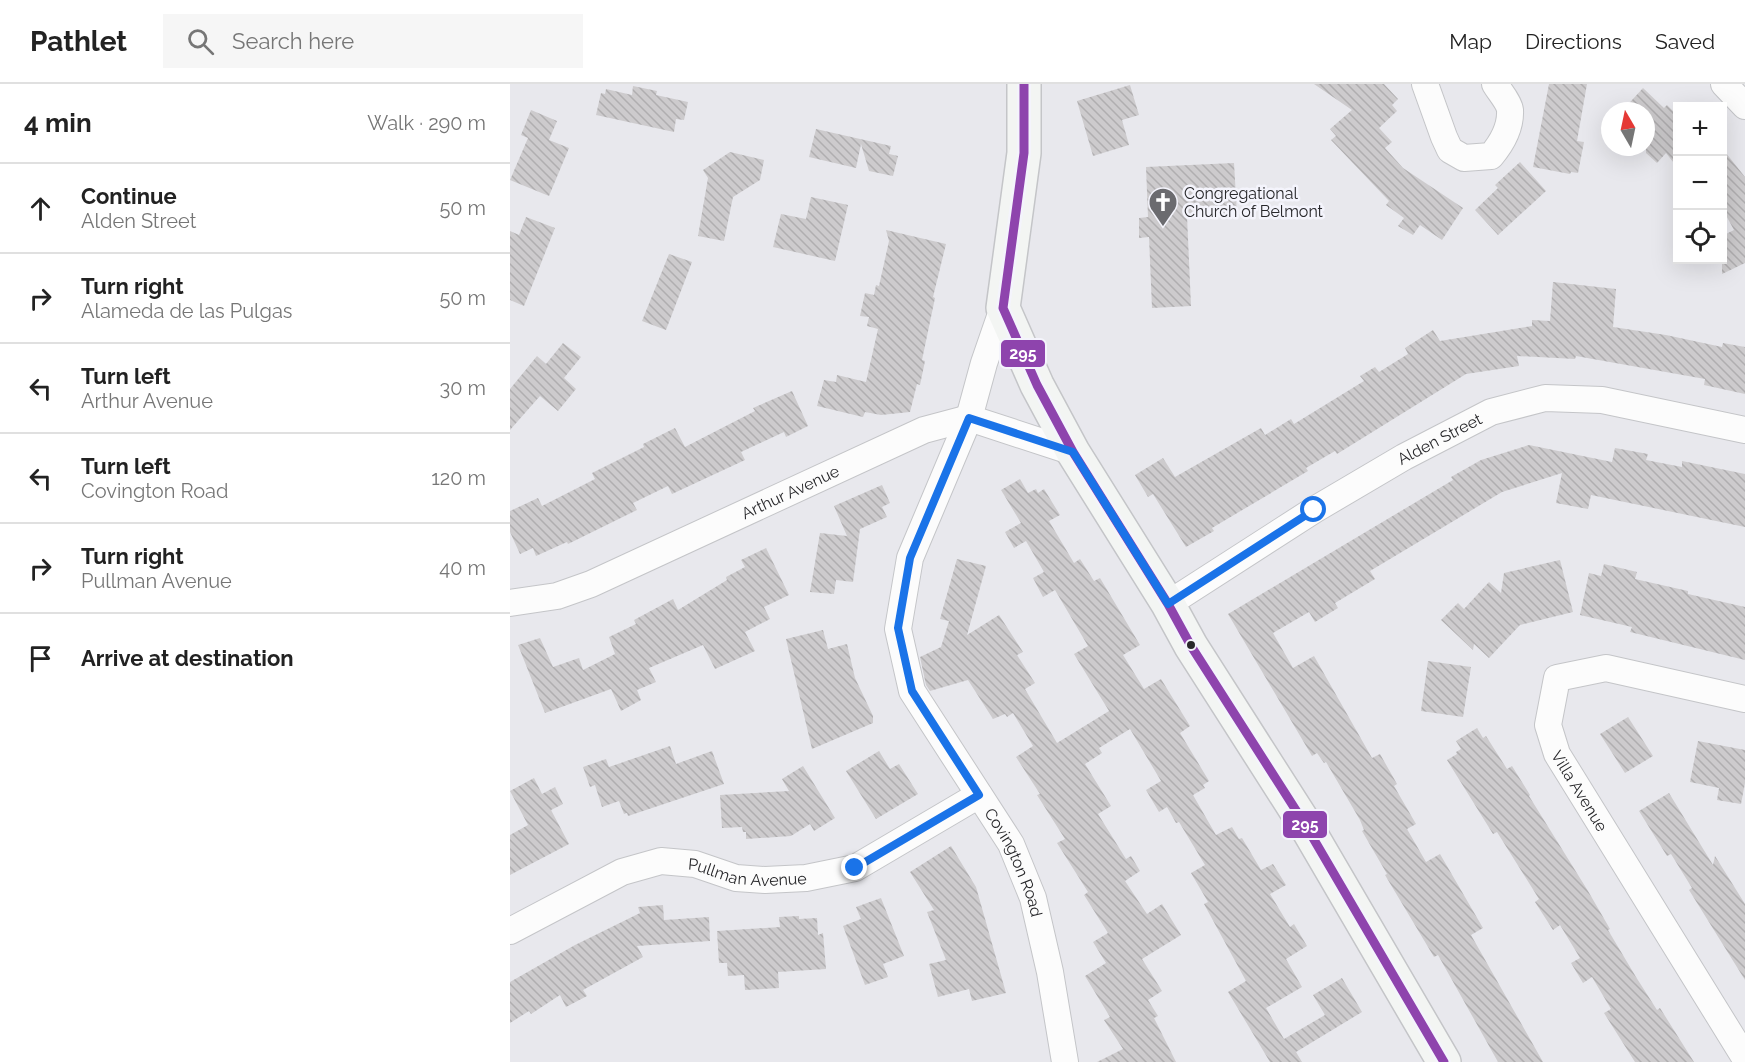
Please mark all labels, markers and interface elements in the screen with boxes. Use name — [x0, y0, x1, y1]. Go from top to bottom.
search box — [163, 14, 583, 68]
text: Pathlet — [30, 25, 127, 58]
icon: search — [184, 25, 217, 58]
text: Search here — [232, 28, 354, 54]
text: Map — [1449, 29, 1492, 54]
text: Directions — [1525, 29, 1622, 54]
text: Saved — [1655, 29, 1715, 54]
north arrow — [1601, 102, 1655, 156]
map controls — [1673, 102, 1727, 264]
button: + — [1673, 102, 1727, 156]
text: 4 min — [24, 108, 92, 138]
text: Walk · 290 m — [367, 111, 486, 135]
button: − — [1673, 156, 1727, 210]
text: Continue — [81, 183, 177, 209]
place label: Congregational Church of Belmont — [1184, 184, 1324, 221]
church icon: Congregational Church of Belmont — [1147, 186, 1179, 228]
icon: ahead — [24, 192, 57, 225]
text: 50 m — [439, 196, 486, 220]
text: Alden Street — [81, 209, 196, 233]
button: locate — [1673, 210, 1727, 264]
text: Turn right — [81, 273, 184, 299]
icon: right — [24, 282, 57, 315]
text: 50 m — [439, 286, 486, 310]
text: Alameda de las Pulgas — [81, 299, 292, 323]
line badge: 295 — [1000, 339, 1046, 368]
text: 295 — [1009, 344, 1037, 363]
text: Turn left — [81, 363, 171, 389]
icon: left — [24, 372, 57, 405]
text: 30 m — [440, 376, 486, 400]
text: Arthur Avenue — [81, 389, 213, 413]
street label: Alden Street — [1394, 409, 1486, 469]
text: Turn left — [81, 453, 171, 479]
icon: left — [24, 462, 57, 495]
street label: Arthur Avenue — [738, 462, 842, 523]
text: 120 m — [431, 466, 486, 490]
text: Covington Road — [81, 479, 228, 503]
route start — [1300, 496, 1326, 522]
text: Turn right — [81, 543, 184, 569]
icon: right — [24, 552, 57, 585]
text: 40 m — [439, 556, 486, 580]
text: Pullman Avenue — [81, 569, 232, 593]
unlabelled marker — [1185, 639, 1197, 651]
icon: arrive — [24, 642, 57, 675]
text: Arrive at destination — [81, 645, 294, 671]
street label: Villa Avenue — [1547, 747, 1612, 835]
street label: Covington Road — [980, 805, 1046, 919]
line badge: 295 — [1282, 810, 1328, 839]
text: 295 — [1291, 815, 1319, 834]
street label: Pullman Avenue — [688, 854, 807, 890]
route end — [841, 854, 867, 880]

